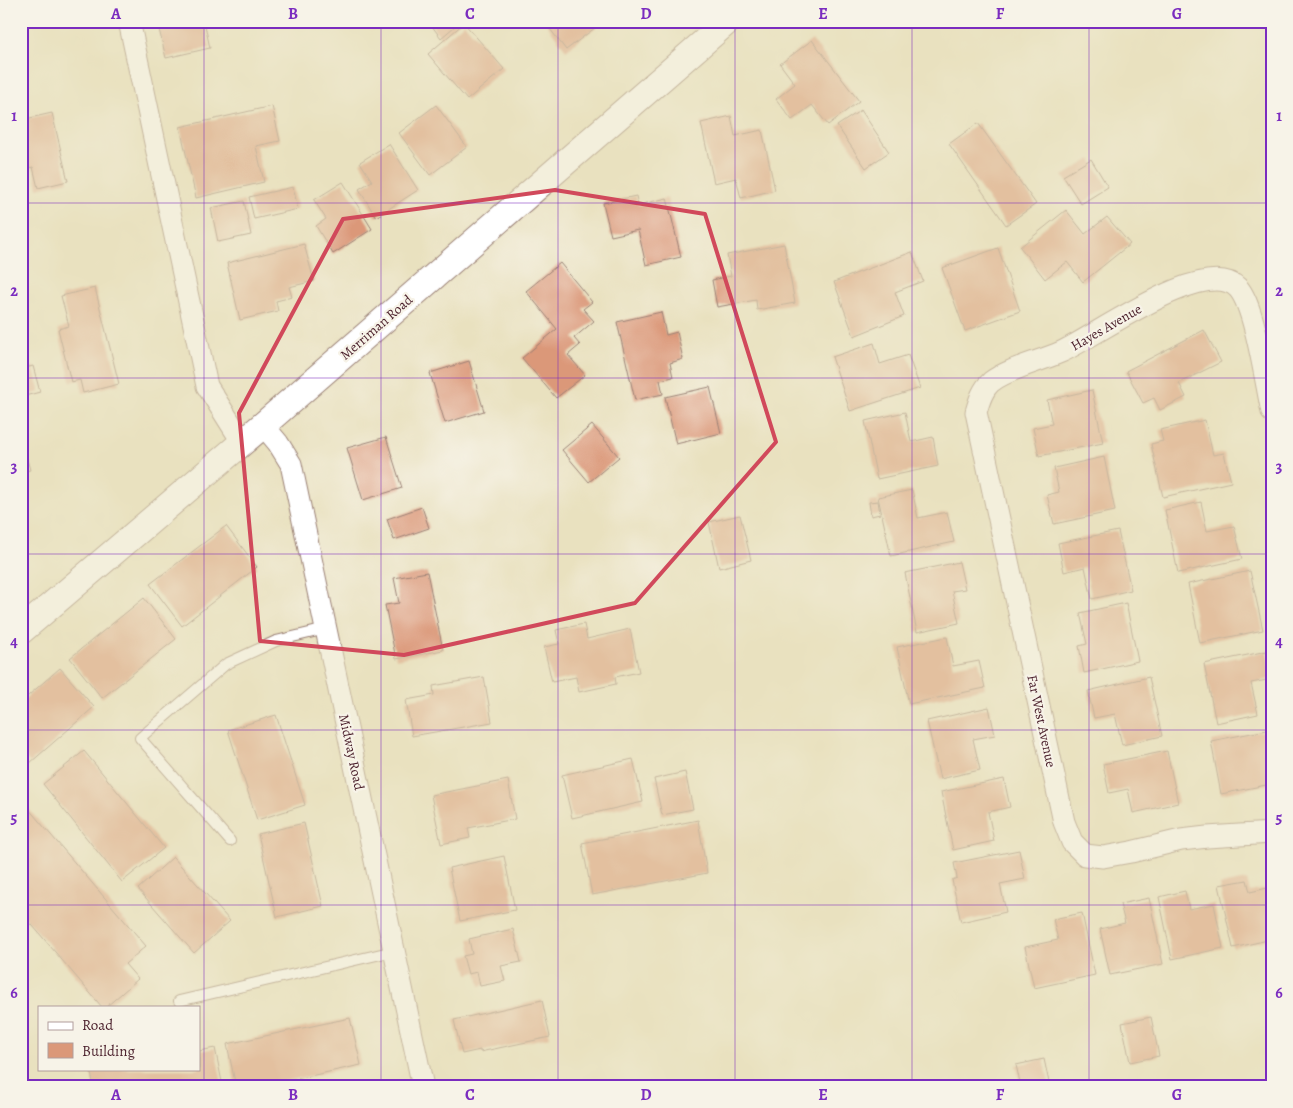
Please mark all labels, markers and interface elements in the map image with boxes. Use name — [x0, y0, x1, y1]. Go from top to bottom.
text: A — [110, 3, 122, 25]
text: B — [288, 3, 298, 25]
text: C — [465, 3, 475, 25]
text: D — [640, 3, 652, 25]
text: E — [818, 3, 828, 25]
text: F — [996, 3, 1005, 25]
text: G — [1172, 3, 1182, 25]
text: 1 — [11, 105, 17, 127]
text: 1 — [1276, 105, 1282, 127]
text: 2 — [10, 280, 18, 302]
text: 2 — [1275, 280, 1283, 302]
street label: Merriman Road — [336, 290, 417, 364]
street label: Hayes Avenue — [1067, 299, 1145, 355]
text: 3 — [11, 456, 18, 478]
text: 3 — [1276, 456, 1283, 478]
text: 4 — [10, 631, 18, 653]
text: 4 — [1275, 631, 1283, 653]
street label: Far West Avenue — [1022, 673, 1061, 769]
street label: Midway Road — [334, 712, 369, 792]
text: 5 — [11, 807, 18, 829]
text: 5 — [1276, 807, 1283, 829]
text: 6 — [10, 982, 18, 1004]
text: 6 — [1275, 982, 1283, 1004]
legend — [38, 1006, 200, 1070]
text: Road — [82, 1015, 114, 1035]
text: Building — [82, 1041, 135, 1061]
text: A — [110, 1084, 122, 1106]
text: B — [288, 1084, 298, 1106]
text: C — [465, 1084, 475, 1106]
text: D — [640, 1084, 652, 1106]
text: E — [818, 1084, 828, 1106]
text: F — [996, 1084, 1005, 1106]
text: G — [1172, 1084, 1182, 1106]

